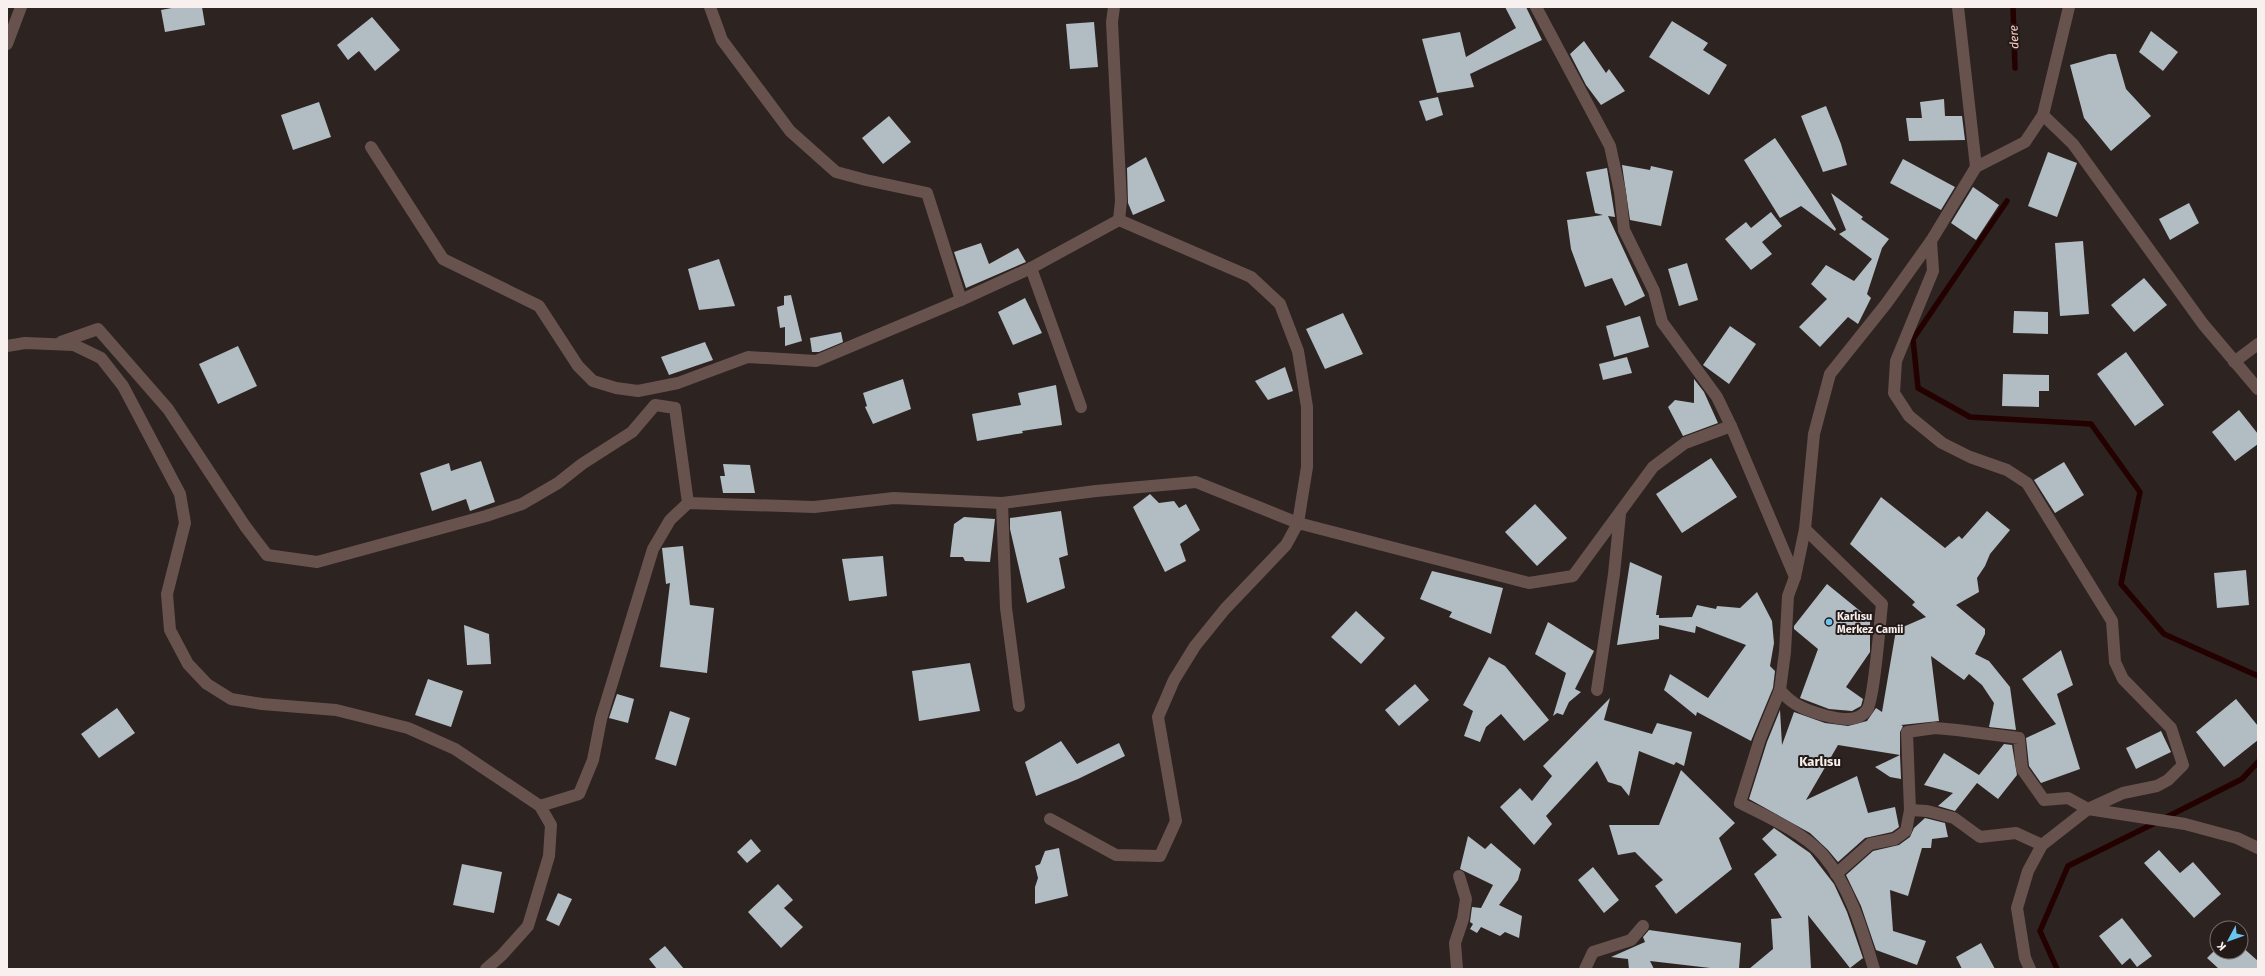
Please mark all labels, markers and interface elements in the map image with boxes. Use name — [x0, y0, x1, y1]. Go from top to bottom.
water label: dere — [2007, 25, 2021, 49]
place label: Karlısu Merkez Camii — [1837, 610, 1903, 636]
marker: Karlısu Merkez Camii — [1824, 617, 1834, 627]
district label: Karlısu — [1799, 754, 1841, 769]
north arrow — [2209, 920, 2249, 960]
text: K — [2214, 939, 2229, 953]

